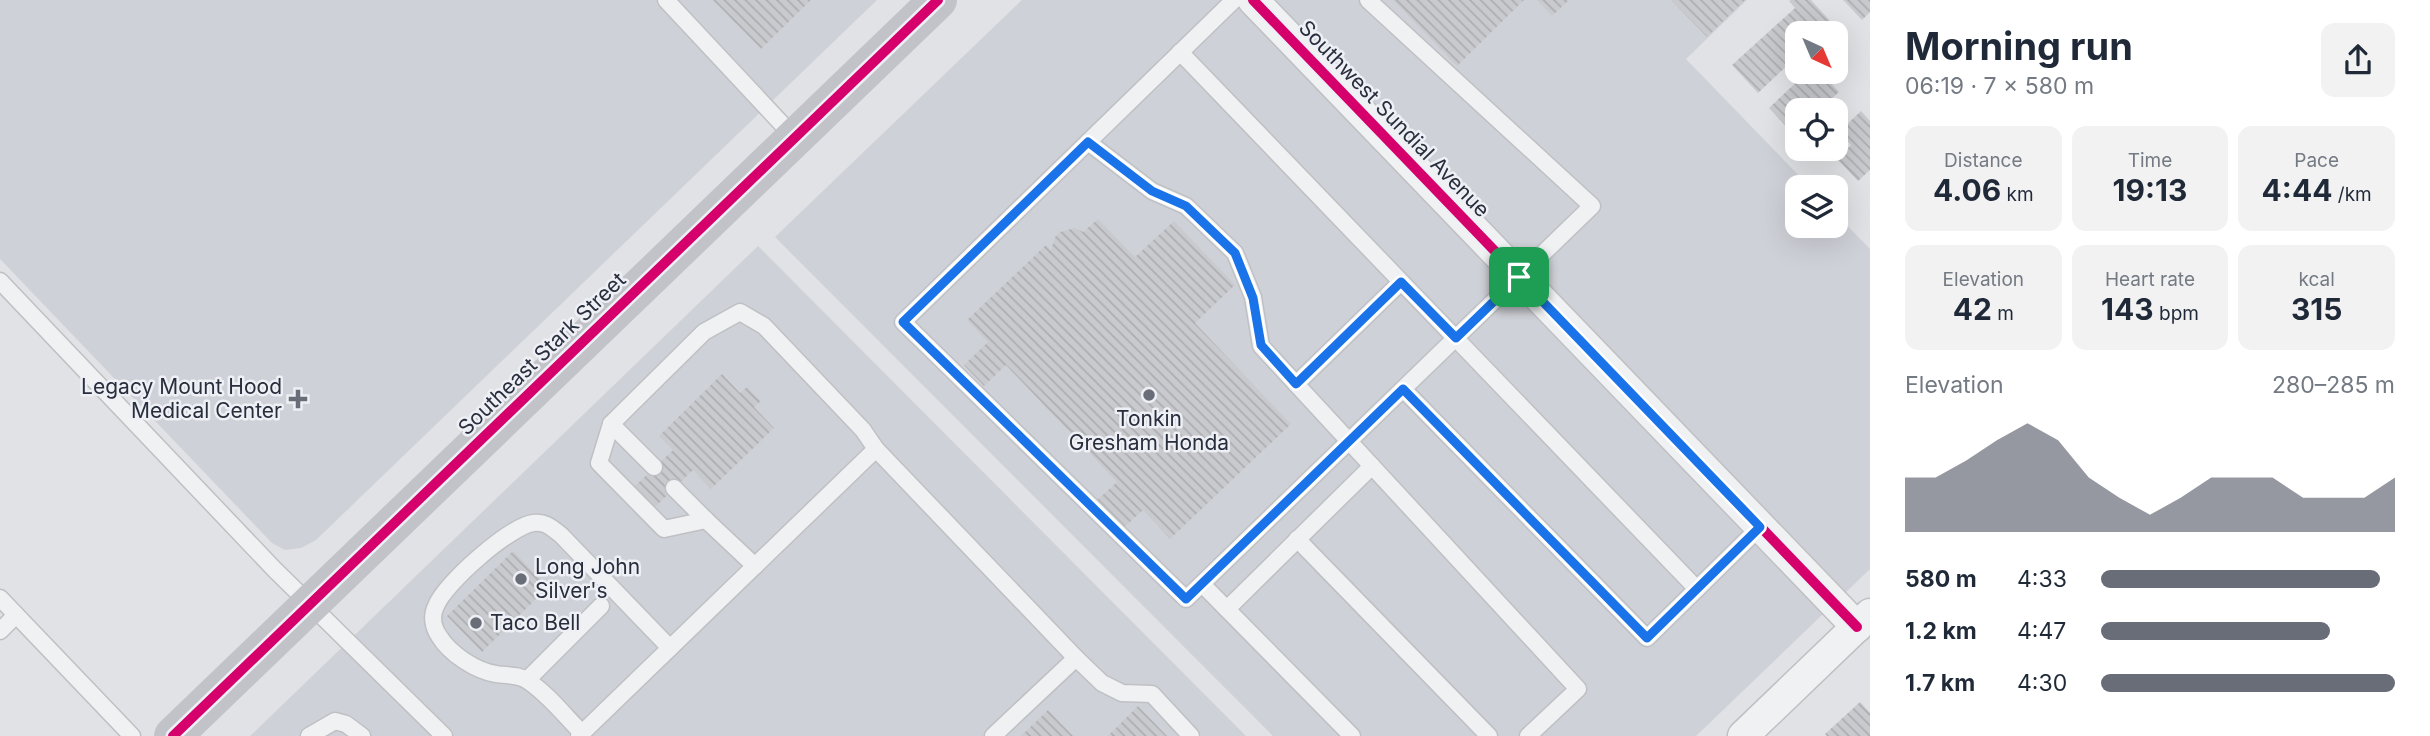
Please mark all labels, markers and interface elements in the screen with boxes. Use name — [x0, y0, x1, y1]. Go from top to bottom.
street label: Southwest Sundial Avenue — [1294, 15, 1495, 222]
north arrow — [1785, 21, 1848, 84]
map controls — [1785, 21, 1848, 238]
text: Morning run — [1905, 23, 2133, 69]
button: share — [2321, 23, 2395, 97]
text: 06:19 · 7 × 580 m — [1905, 72, 2094, 100]
button: locate — [1785, 98, 1848, 161]
text: Distance — [1944, 149, 2023, 172]
text: Time — [2128, 149, 2172, 172]
text: Pace — [2294, 149, 2339, 172]
text: 4.06 — [1933, 172, 2001, 208]
text: 19:13 — [2113, 172, 2187, 208]
text: 4:44 — [2262, 172, 2332, 208]
button: layers — [1785, 175, 1848, 238]
text: km — [2001, 183, 2034, 206]
text: /km — [2332, 183, 2372, 206]
pin — [1489, 247, 1549, 307]
icon: arrive — [1500, 258, 1538, 296]
street label: Southeast Stark Street — [453, 267, 631, 440]
text: Elevation — [1943, 268, 2024, 291]
text: Heart rate — [2105, 268, 2195, 291]
text: kcal — [2299, 268, 2335, 291]
text: 42 — [1953, 291, 1992, 327]
text: 143 — [2101, 291, 2154, 327]
text: 315 — [2291, 291, 2342, 327]
text: m — [1992, 302, 2014, 325]
text: bpm — [2154, 302, 2199, 325]
text: Elevation — [1905, 371, 2004, 399]
text: 280–285 m — [2272, 371, 2395, 399]
place label: Legacy Mount Hood Medical Center — [81, 374, 282, 423]
marker: Tonkin Gresham Honda — [1141, 387, 1157, 403]
marker: Legacy Mount Hood Medical Center — [288, 389, 308, 409]
place label: Tonkin Gresham Honda — [1069, 406, 1229, 455]
place label: Long John Silver's — [535, 554, 640, 603]
text: 580 m — [1905, 565, 1977, 593]
text: 4:33 — [2017, 565, 2067, 593]
marker: Long John Silver's — [513, 571, 529, 587]
place label: Taco Bell — [490, 610, 580, 635]
marker: Taco Bell — [468, 615, 484, 631]
text: 1.2 km — [1905, 617, 1977, 645]
text: 4:47 — [2017, 617, 2066, 645]
text: 1.7 km — [1905, 669, 1975, 697]
text: 4:30 — [2017, 669, 2067, 697]

